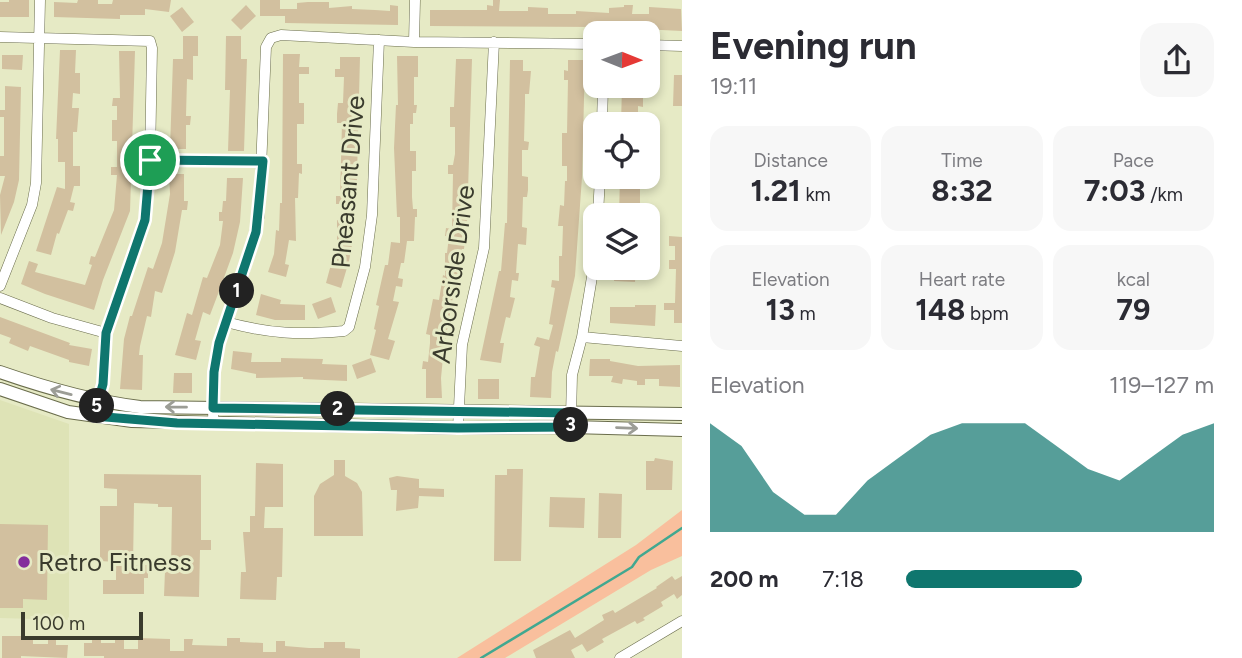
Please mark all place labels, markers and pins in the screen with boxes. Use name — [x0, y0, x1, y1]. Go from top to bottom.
pin — [120, 130, 180, 190]
pin: 1 — [219, 274, 254, 308]
pin: 5 — [80, 388, 114, 424]
pin: 2 — [320, 392, 356, 426]
pin: 3 — [554, 408, 588, 442]
place label: Retro Fitness — [38, 546, 192, 578]
marker: Retro Fitness — [16, 554, 32, 570]

